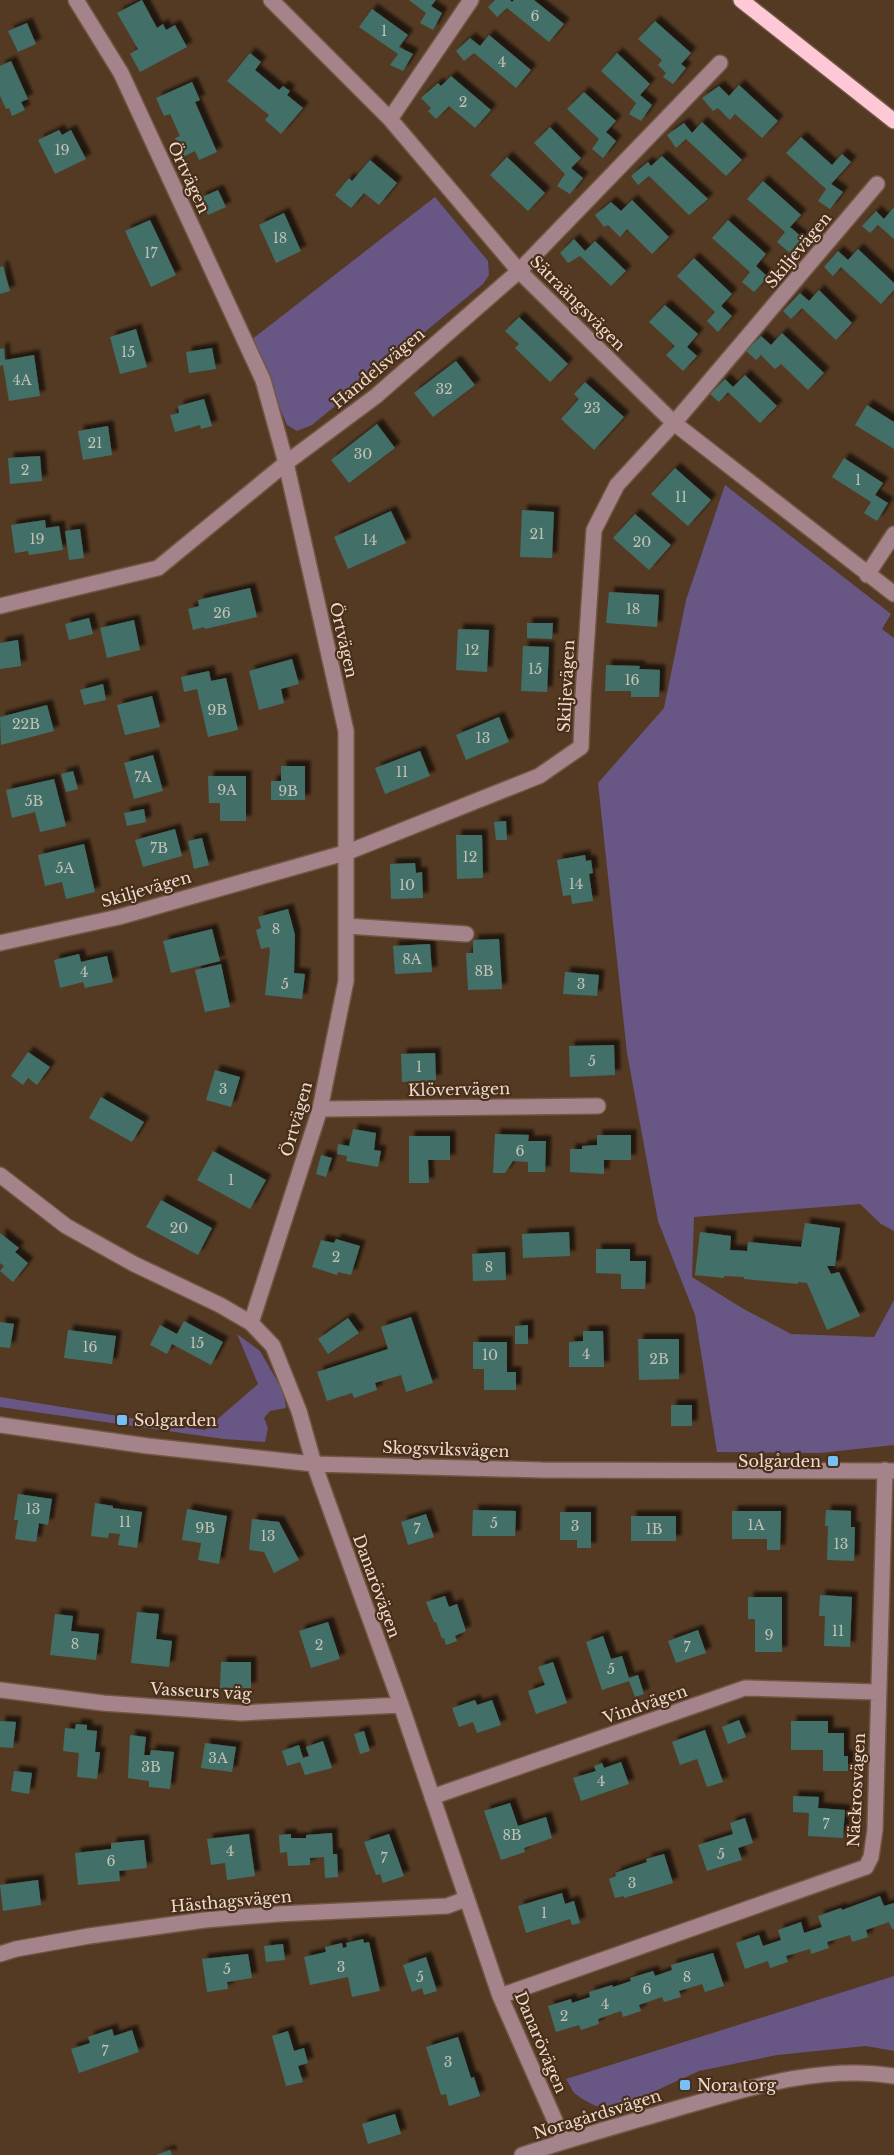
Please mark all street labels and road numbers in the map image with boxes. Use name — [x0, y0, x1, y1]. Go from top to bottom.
street label: Örtvägen — [164, 138, 214, 216]
street label: Skiljevägen — [761, 208, 835, 292]
street label: Sätraängsvägen — [526, 251, 630, 355]
street label: Handelsvägen — [327, 323, 429, 413]
street label: Örtvägen — [326, 600, 362, 680]
street label: Skiljevägen — [554, 639, 578, 733]
street label: Skiljevägen — [99, 867, 193, 911]
street label: Klövervägen — [408, 1078, 510, 1100]
street label: Örtvägen — [276, 1079, 316, 1159]
street label: Skogsviksvägen — [382, 1437, 510, 1461]
street label: Danarövägen — [349, 1532, 405, 1640]
street label: Vasseurs väg — [149, 1678, 253, 1704]
street label: Vindvägen — [599, 1680, 690, 1728]
street label: Näckrosvägen — [843, 1732, 869, 1848]
street label: Hästhagsvägen — [170, 1886, 292, 1916]
street label: Danarövägen — [511, 1988, 571, 2096]
street label: Noragårdsvägen — [531, 2085, 663, 2143]

